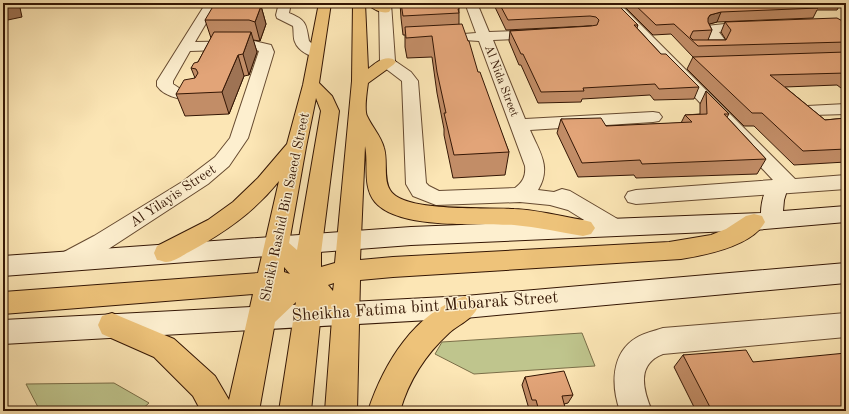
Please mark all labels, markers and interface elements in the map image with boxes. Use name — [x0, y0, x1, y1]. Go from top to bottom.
street label: Al Nida Street — [482, 44, 520, 118]
street label: Sheikh Rashid Bin Saeed Street — [258, 111, 312, 303]
street label: Al Yilayis Street — [128, 162, 219, 230]
street label: Sheikha Fatima bint Mubarak Street — [291, 289, 559, 325]

